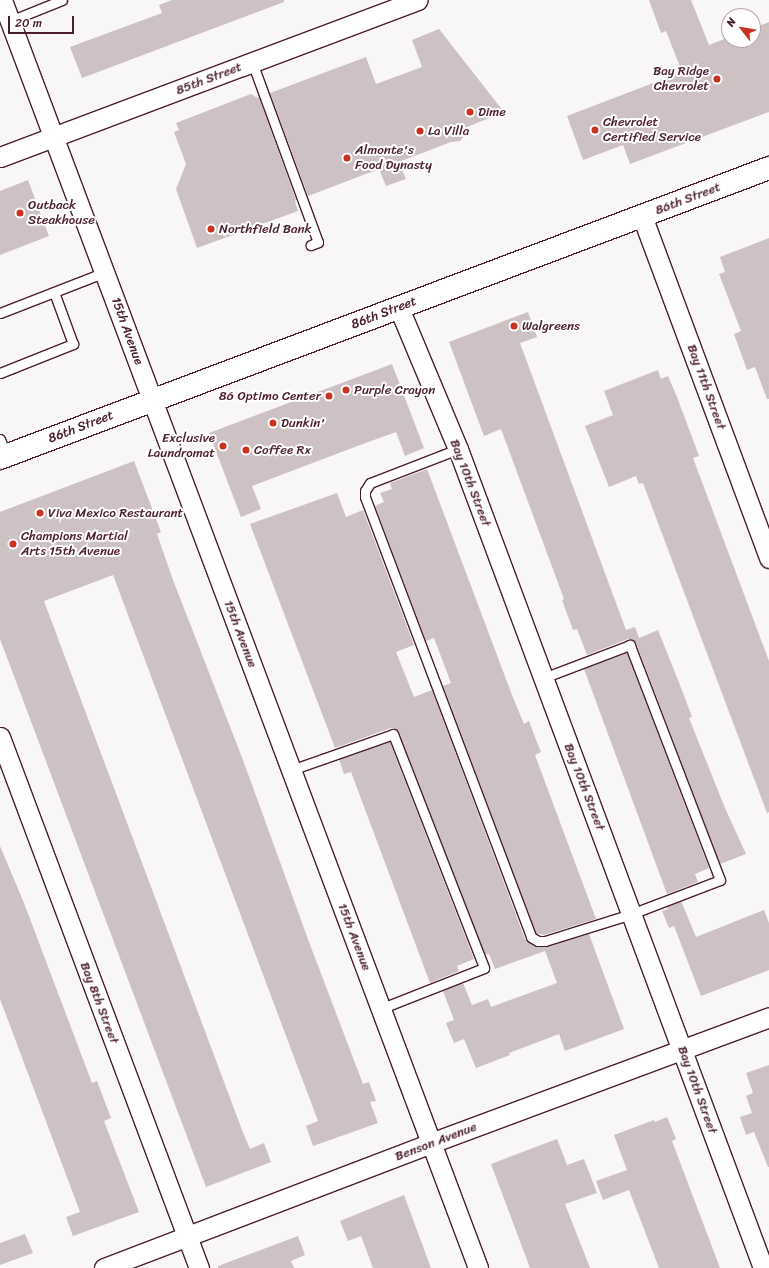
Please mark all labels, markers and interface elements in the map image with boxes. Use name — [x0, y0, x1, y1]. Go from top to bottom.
scale bar — [10, 8, 76, 34]
north arrow — [721, 8, 761, 48]
text: 20 m — [15, 12, 42, 34]
text: N — [721, 14, 741, 30]
street label: 85th Street — [174, 59, 244, 99]
place label: Bay Ridge Chevrolet — [653, 64, 709, 95]
marker: Bay Ridge Chevrolet — [712, 74, 722, 84]
place label: Dime — [478, 104, 506, 120]
marker: Dime — [465, 107, 475, 117]
place label: Chevrolet Certified Service — [603, 115, 701, 146]
place label: La Villa — [428, 123, 469, 139]
marker: Chevrolet Certified Service — [590, 125, 600, 135]
marker: La Villa — [415, 126, 425, 136]
place label: Almonte's Food Dynasty — [355, 143, 431, 174]
marker: Almonte's Food Dynasty — [342, 153, 352, 163]
street label: 86th Street — [653, 179, 723, 219]
place label: Outback Steakhouse — [28, 198, 95, 229]
marker: Outback Steakhouse — [15, 208, 25, 218]
place label: Northfield Bank — [219, 221, 311, 237]
marker: Northfield Bank — [206, 224, 216, 234]
street label: 86th Street — [349, 293, 419, 333]
street label: 15th Avenue — [108, 295, 146, 367]
place label: Walgreens — [522, 318, 580, 334]
marker: Walgreens — [509, 321, 519, 331]
street label: Bay 11th Street — [683, 342, 729, 432]
place label: Purple Crayon — [354, 382, 435, 398]
marker: Purple Crayon — [341, 385, 351, 395]
place label: 86 Optimo Center — [218, 388, 321, 404]
marker: 86 Optimo Center — [324, 391, 334, 401]
street label: 86th Street — [46, 407, 116, 447]
place label: Dunkin' — [281, 415, 325, 431]
marker: Dunkin' — [268, 418, 278, 428]
place label: Exclusive Laundromat — [148, 431, 215, 462]
street label: Bay 10th Street — [446, 437, 494, 529]
marker: Exclusive Laundromat — [218, 441, 228, 451]
place label: Coffee Rx — [254, 442, 311, 458]
marker: Coffee Rx — [241, 445, 251, 455]
place label: Viva Mexico Restaurant — [48, 505, 183, 521]
marker: Viva Mexico Restaurant — [35, 508, 45, 518]
place label: Champions Martial Arts 15th Avenue — [21, 529, 128, 560]
marker: Champions Martial Arts 15th Avenue — [8, 539, 18, 549]
street label: 15th Avenue — [220, 598, 260, 670]
street label: Bay 10th Street — [560, 741, 608, 833]
street label: 15th Avenue — [334, 901, 374, 973]
street label: Bay 8th Street — [76, 960, 122, 1046]
street label: Bay 10th Street — [674, 1044, 720, 1136]
street label: Benson Avenue — [393, 1119, 479, 1165]

